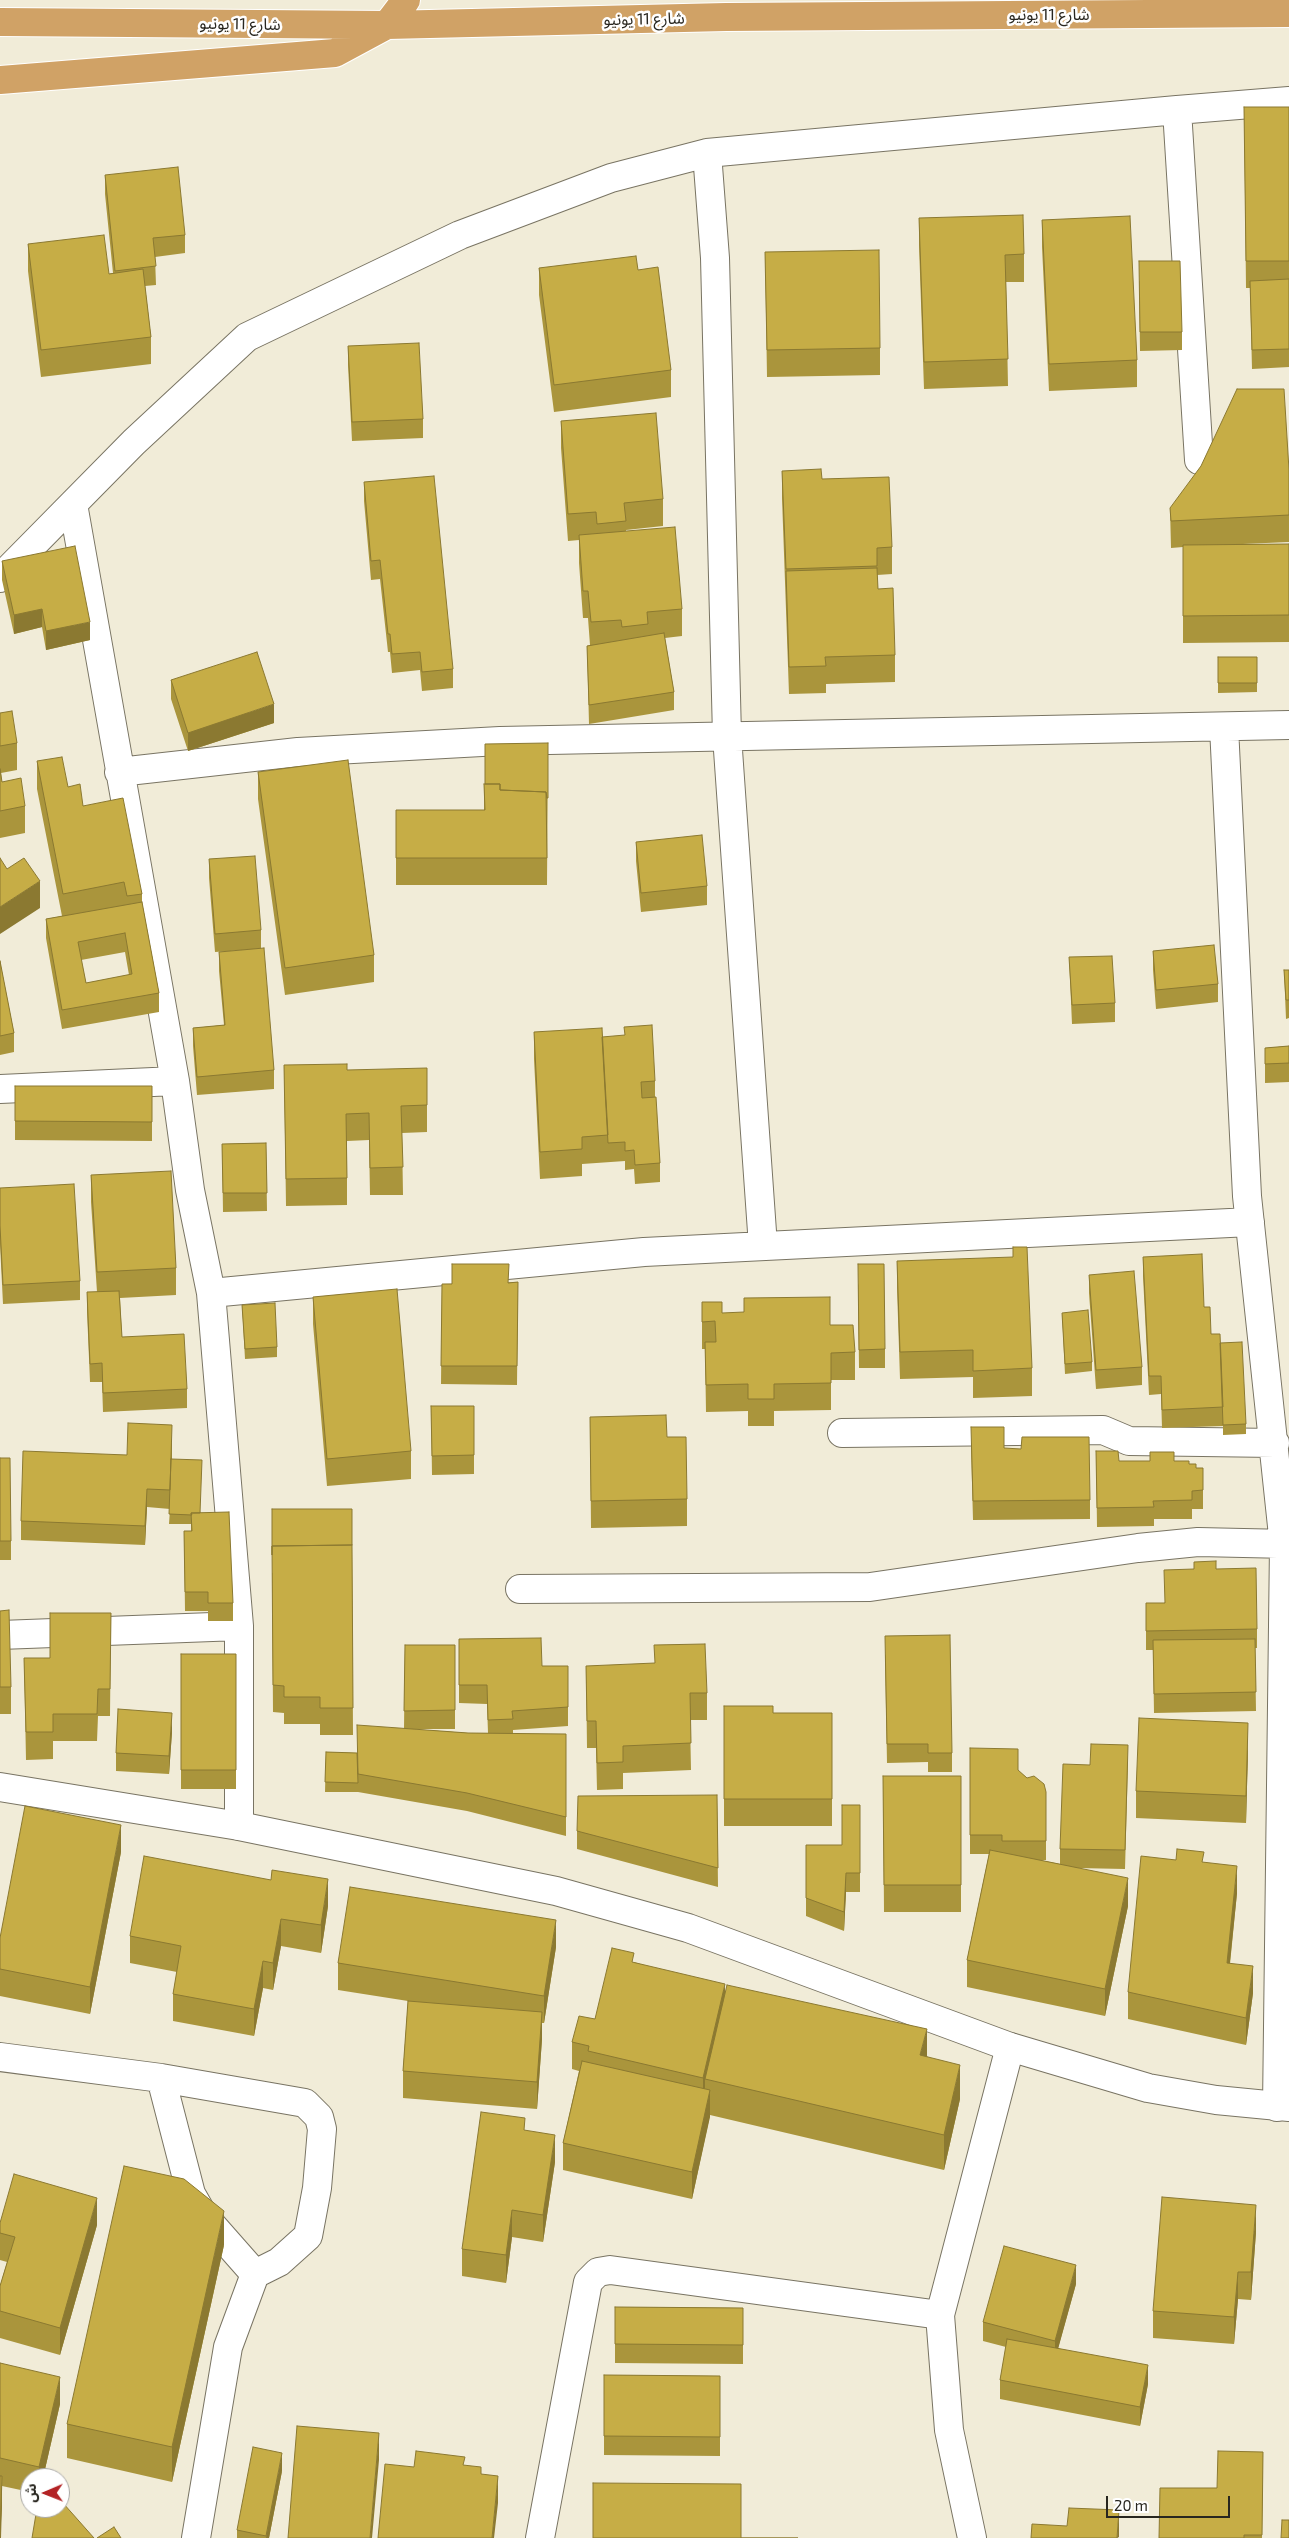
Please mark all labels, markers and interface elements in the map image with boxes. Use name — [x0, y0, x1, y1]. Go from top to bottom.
street label: شارع 11 يونيو — [1008, 5, 1090, 25]
street label: شارع 11 يونيو — [603, 9, 685, 29]
street label: شارع 11 يونيو — [199, 14, 281, 34]
north arrow — [20, 2468, 70, 2518]
text: ش — [22, 2484, 39, 2503]
scale bar — [1109, 2486, 1233, 2518]
text: 20 m — [1114, 2496, 1148, 2514]

